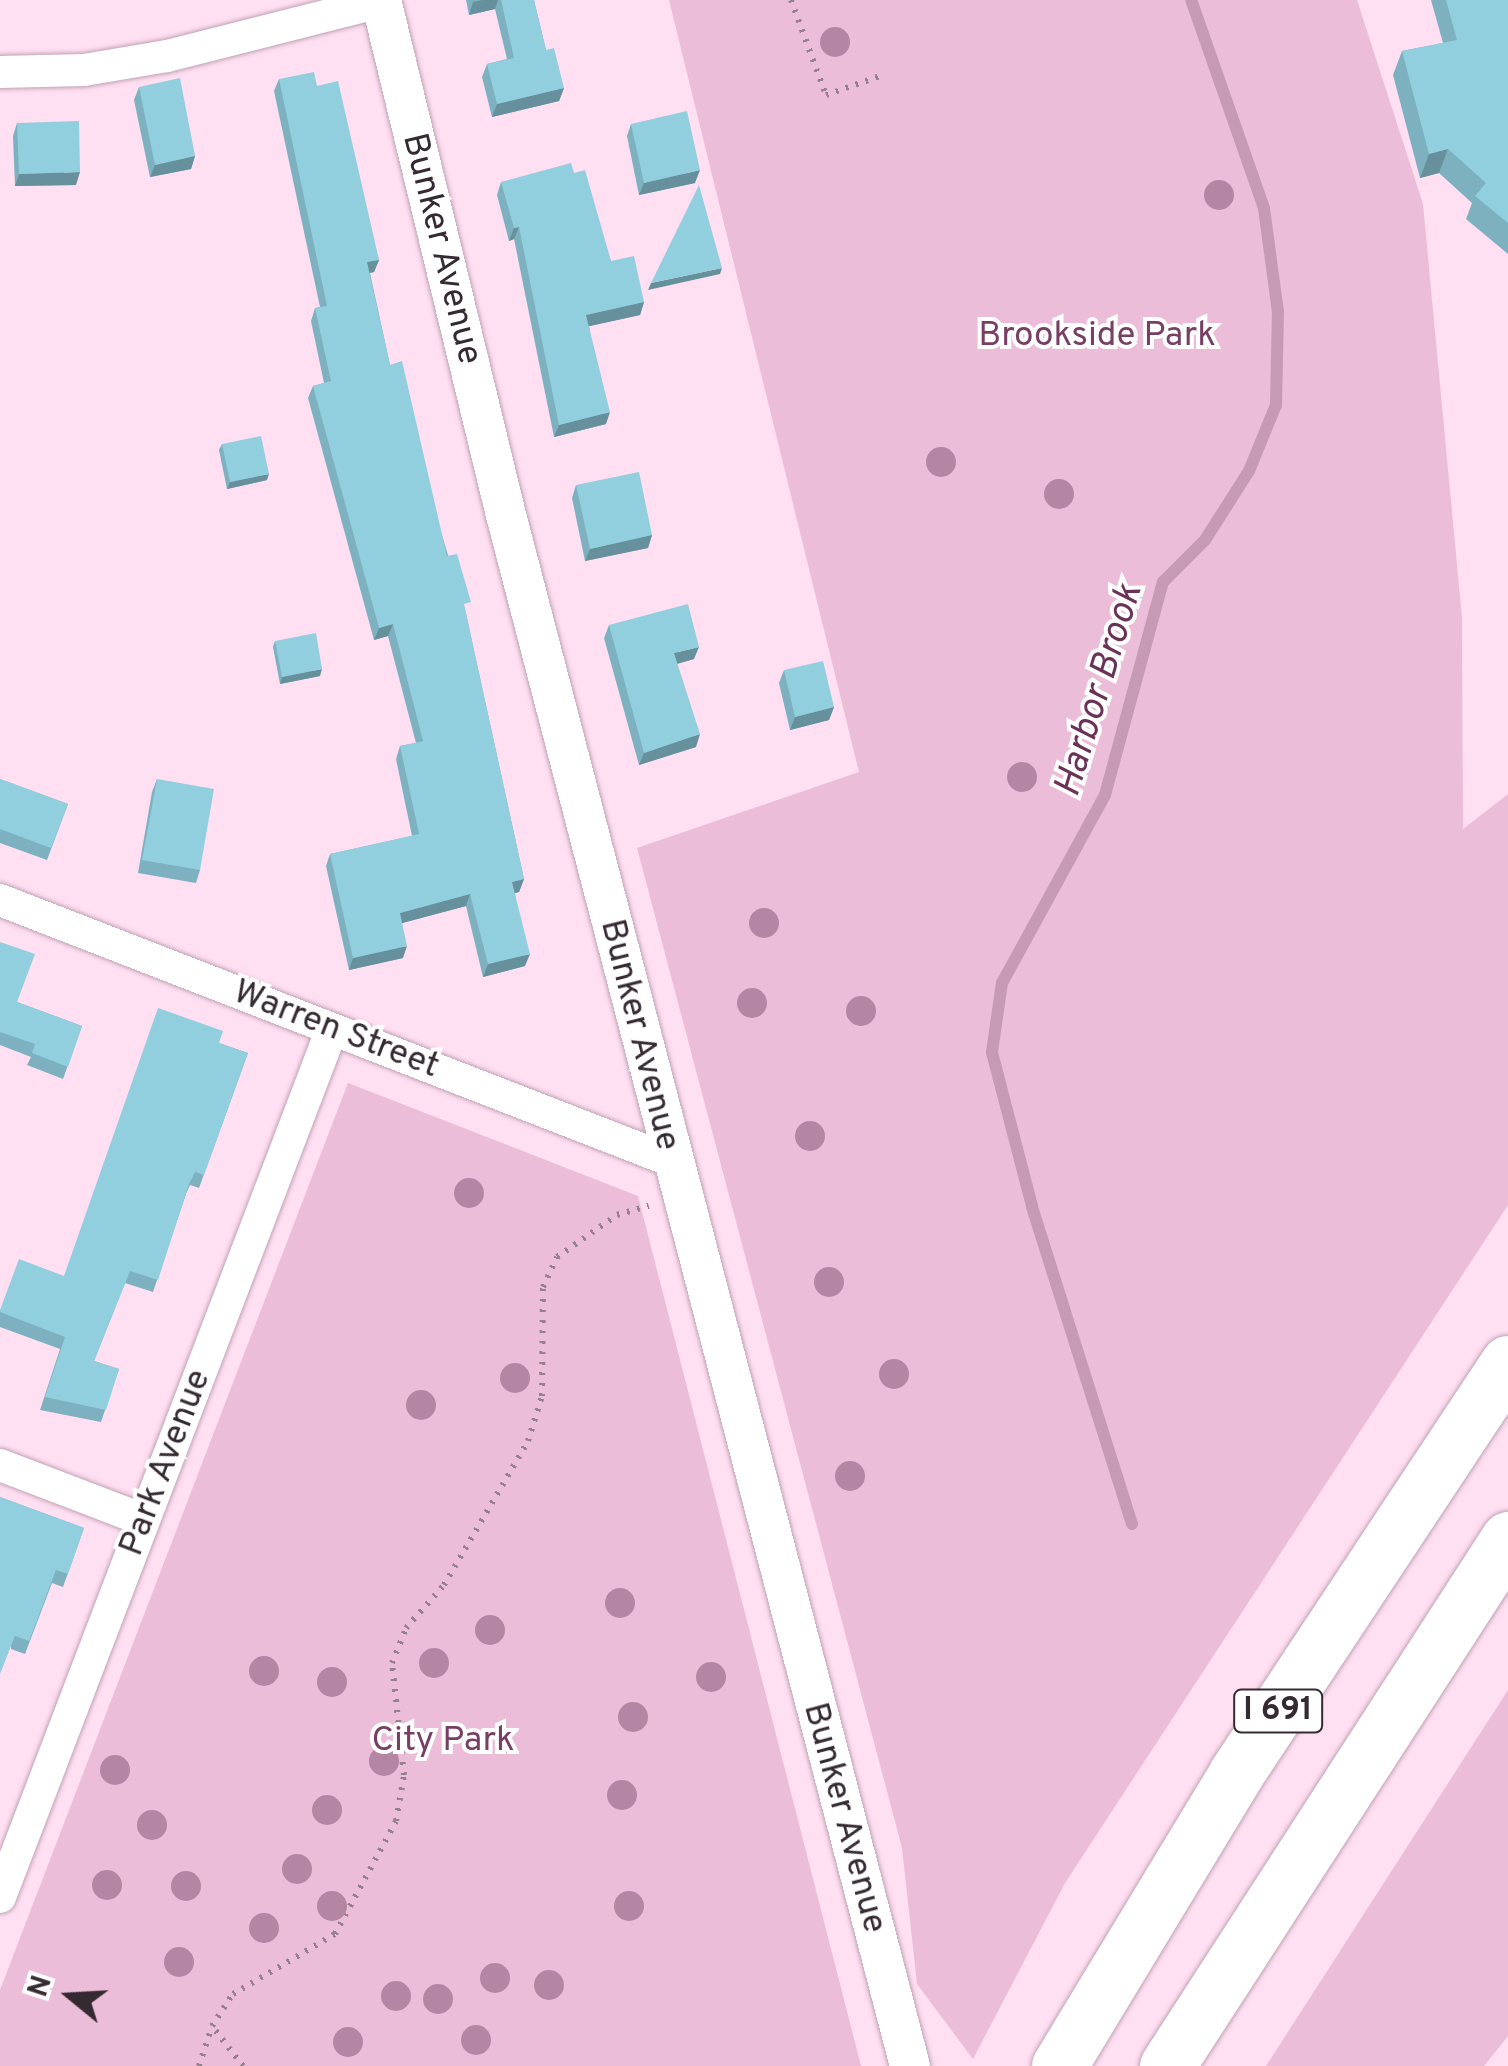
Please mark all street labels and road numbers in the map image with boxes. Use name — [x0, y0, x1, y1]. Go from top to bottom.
street label: Bunker Avenue — [392, 128, 490, 370]
street label: Bunker Avenue — [590, 914, 688, 1156]
street label: Warren Street — [227, 972, 445, 1088]
street label: Park Avenue — [111, 1363, 221, 1563]
road number: I 691 — [1233, 1684, 1323, 1738]
street label: Bunker Avenue — [793, 1698, 895, 1938]

